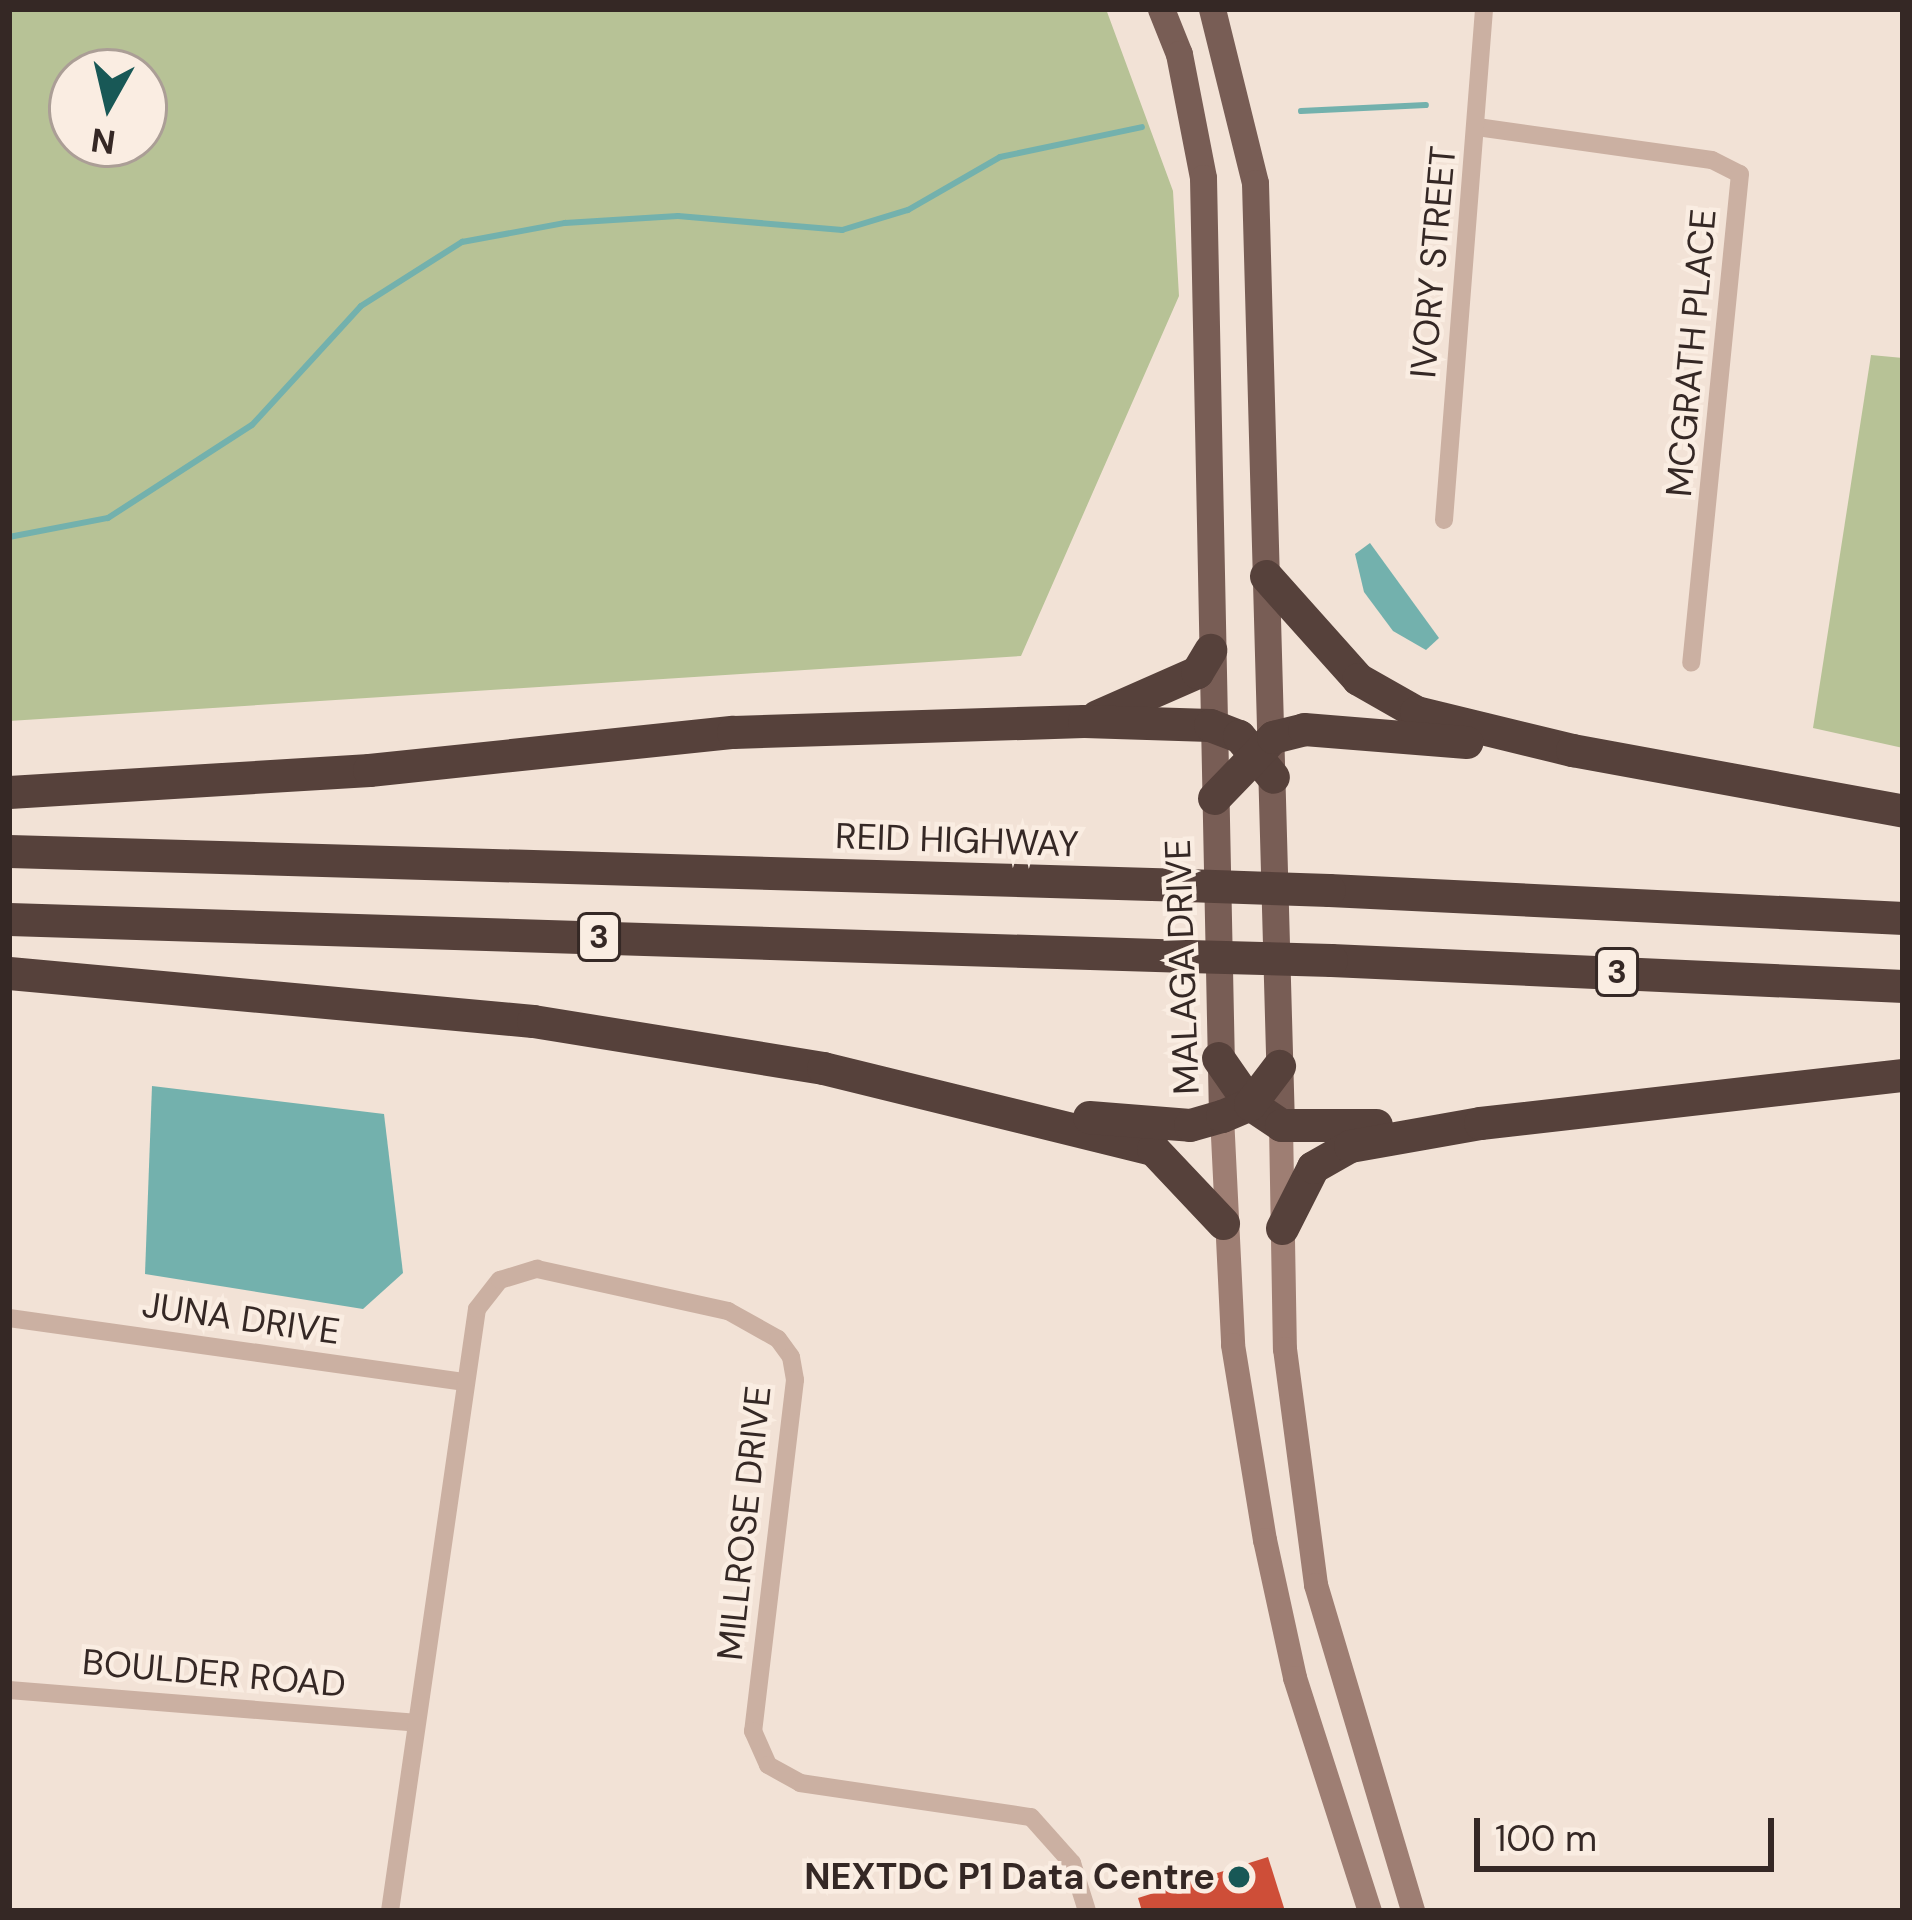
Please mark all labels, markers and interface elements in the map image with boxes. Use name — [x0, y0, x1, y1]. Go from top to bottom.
north arrow — [48, 48, 168, 168]
text: N — [88, 118, 118, 164]
street label: IVORY STREET — [1401, 144, 1465, 380]
street label: MCGRATH PLACE — [1657, 207, 1725, 499]
street label: REID HIGHWAY — [834, 814, 1080, 866]
street label: MALAGA DRIVE — [1156, 839, 1208, 1095]
road number: 3 — [575, 910, 623, 964]
road number: 3 — [1593, 945, 1641, 999]
street label: JUNA DRIVE — [139, 1283, 343, 1353]
street label: MILLROSE DRIVE — [708, 1384, 780, 1662]
street label: BOULDER ROAD — [80, 1640, 348, 1706]
scale bar — [1480, 1794, 1780, 1868]
text: 100 m — [1495, 1815, 1597, 1862]
place label: NEXTDC P1 Data Centre — [804, 1855, 1215, 1899]
marker: NEXTDC P1 Data Centre — [1226, 1864, 1252, 1890]

